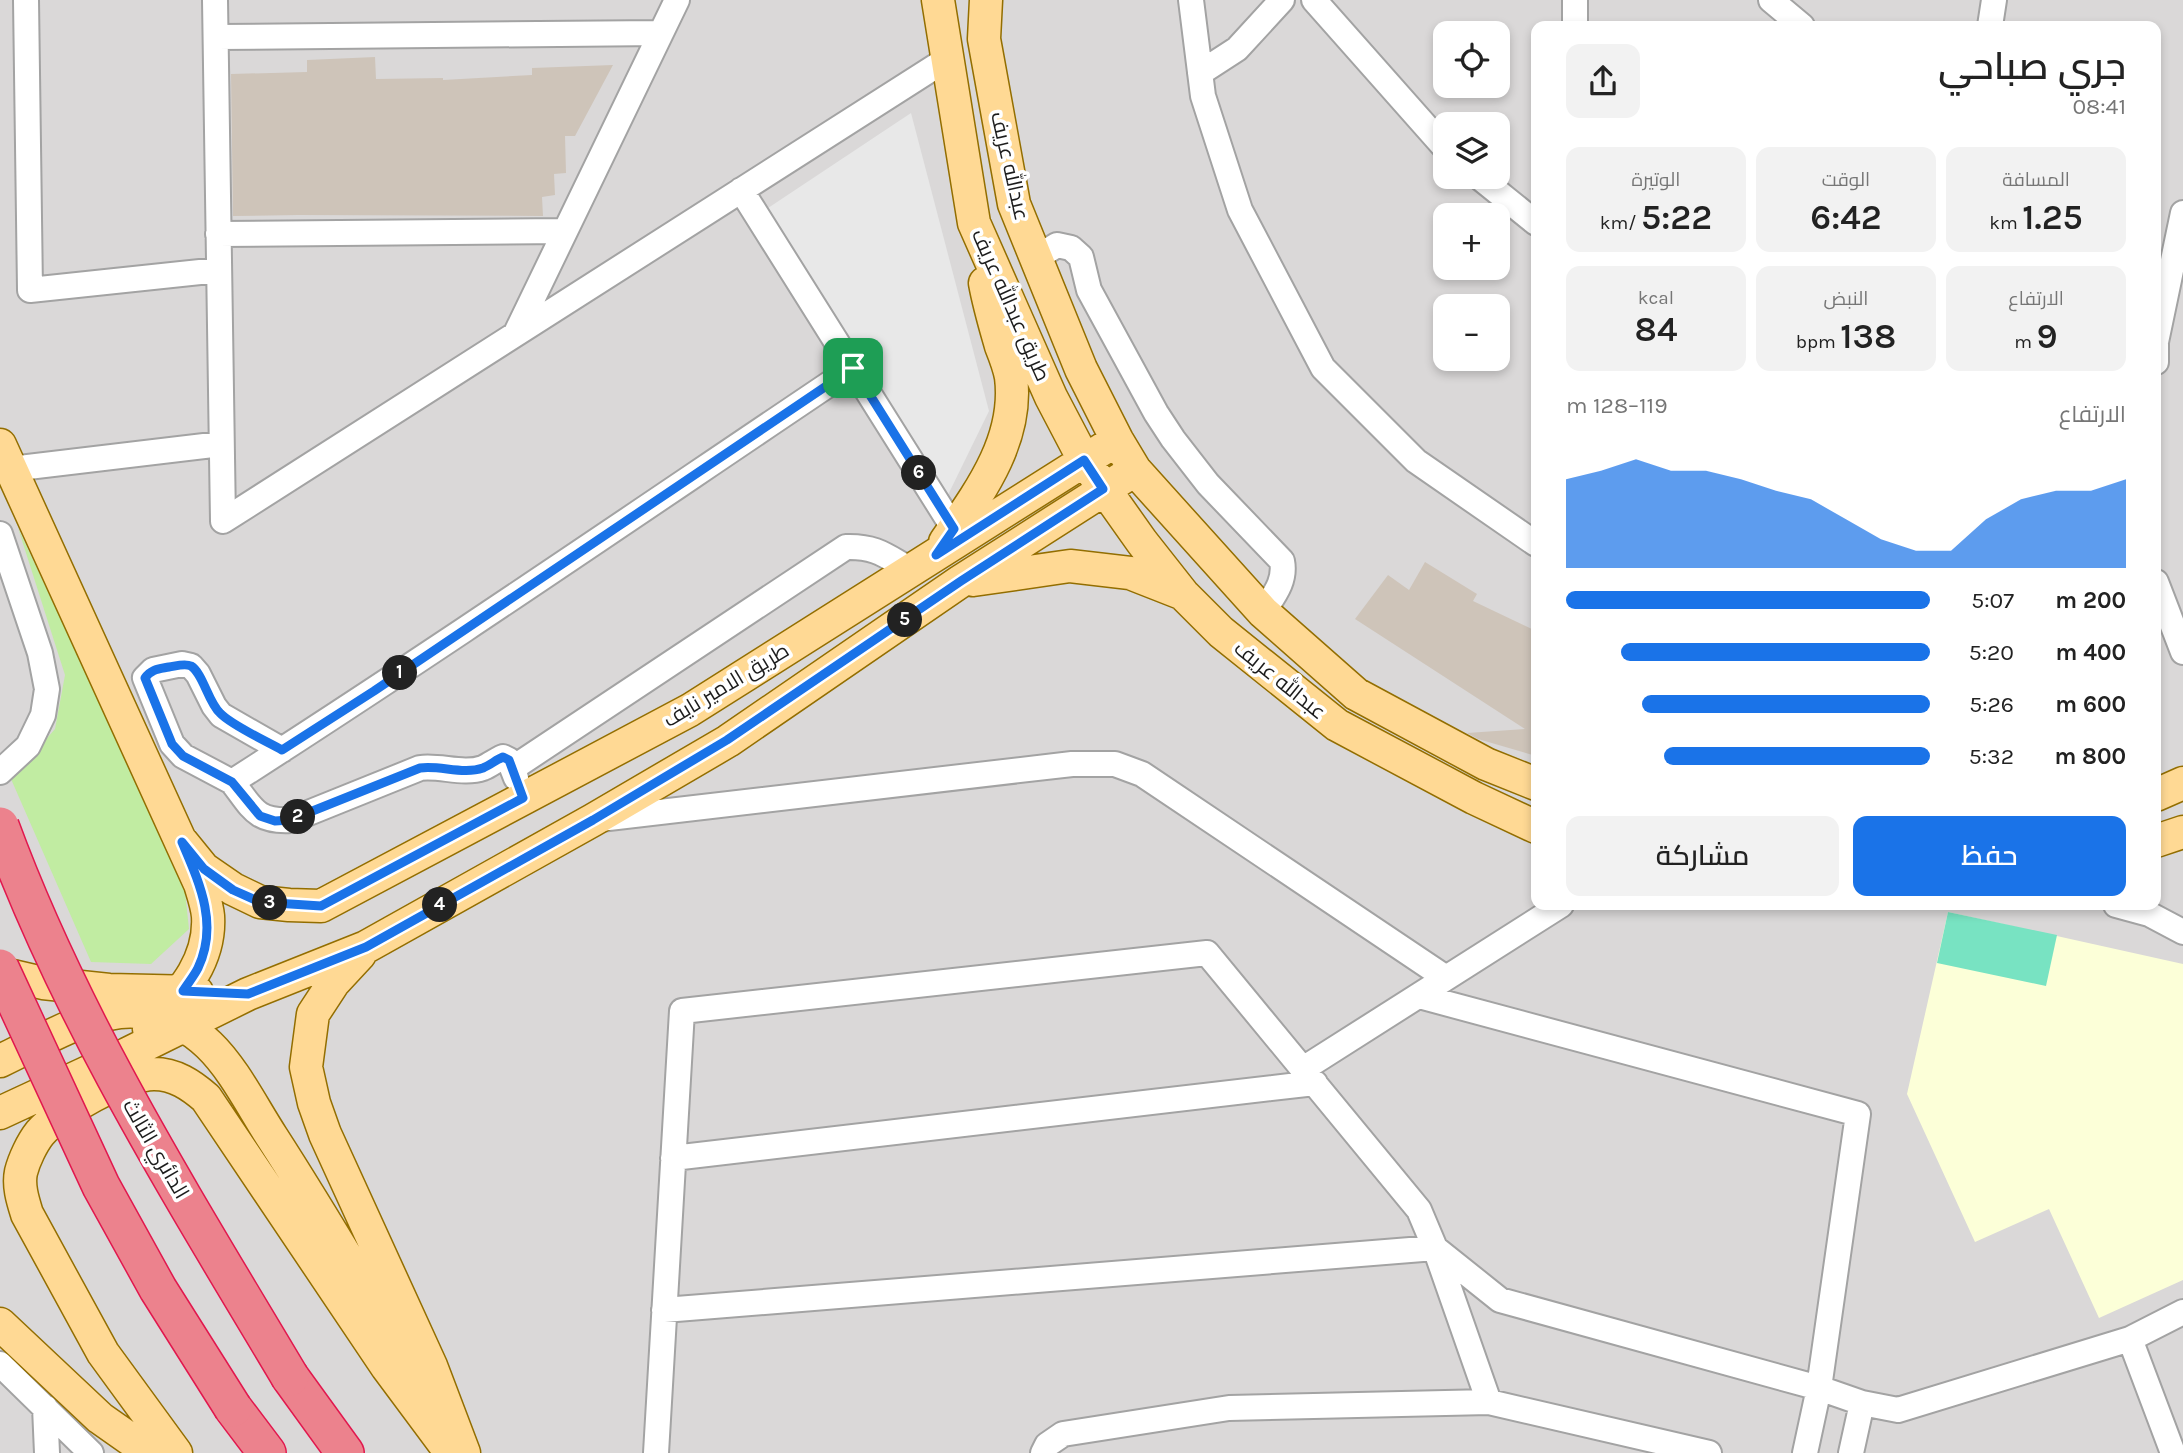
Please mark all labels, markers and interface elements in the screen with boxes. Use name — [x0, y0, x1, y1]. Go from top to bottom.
map controls — [1433, 21, 1510, 371]
button: locate — [1433, 21, 1510, 98]
button: share — [1566, 44, 1640, 118]
text: جري صباحي — [1938, 44, 2126, 89]
text: 08:41 — [2072, 93, 2126, 120]
street label: عبدالله عريف — [986, 109, 1036, 223]
button: layers — [1433, 112, 1510, 189]
text: الوتيرة — [1632, 169, 1680, 191]
text: الوقت — [1822, 169, 1870, 191]
text: المسافة — [2002, 169, 2070, 191]
text: 5:22 — [1641, 197, 1712, 238]
text: 6:42 — [1810, 197, 1882, 238]
text: 1.25 — [2022, 197, 2083, 238]
button: + — [1433, 203, 1510, 280]
text: /km — [1600, 212, 1641, 234]
text: km — [1989, 212, 2022, 234]
street label: طريق عبدالله عريف — [966, 225, 1057, 385]
text: kcal — [1638, 287, 1674, 309]
text: النبض — [1824, 288, 1868, 310]
text: الارتفاع — [2008, 288, 2064, 310]
button: − — [1433, 294, 1510, 371]
text: 84 — [1635, 309, 1677, 350]
text: 138 — [1840, 316, 1896, 357]
text: 9 — [2037, 316, 2058, 357]
text: bpm — [1796, 331, 1840, 353]
text: m — [2014, 331, 2037, 353]
pin — [823, 338, 883, 398]
icon: arrive — [834, 349, 872, 387]
text: 119–128 m — [1566, 392, 1668, 419]
text: الارتفاع — [2059, 401, 2126, 428]
pin: 6 — [902, 456, 936, 490]
text: 6 — [913, 461, 924, 483]
text: 5:07 — [1971, 587, 2014, 614]
text: 200 m — [2055, 587, 2126, 614]
pin: 5 — [888, 602, 922, 638]
text: 5 — [899, 608, 910, 630]
street label: عبدالله عريف — [1229, 634, 1332, 724]
street label: طريق الامير نايف — [659, 638, 794, 733]
text: 5:20 — [1969, 639, 2014, 666]
text: 400 m — [2056, 639, 2126, 666]
pin: 1 — [382, 656, 418, 690]
text: 1 — [396, 661, 403, 683]
text: 5:26 — [1969, 691, 2014, 718]
text: 600 m — [2055, 691, 2126, 718]
text: 5:32 — [1969, 743, 2014, 770]
text: 800 m — [2054, 743, 2126, 770]
pin: 2 — [280, 800, 316, 834]
text: 2 — [292, 805, 303, 827]
button: مشاركة — [1566, 816, 1839, 896]
button: حفظ — [1853, 816, 2126, 896]
pin: 3 — [252, 886, 288, 920]
pin: 4 — [422, 888, 458, 922]
text: 3 — [264, 891, 275, 913]
text: 4 — [434, 893, 445, 915]
street label: الدائري الثالث — [114, 1095, 194, 1205]

